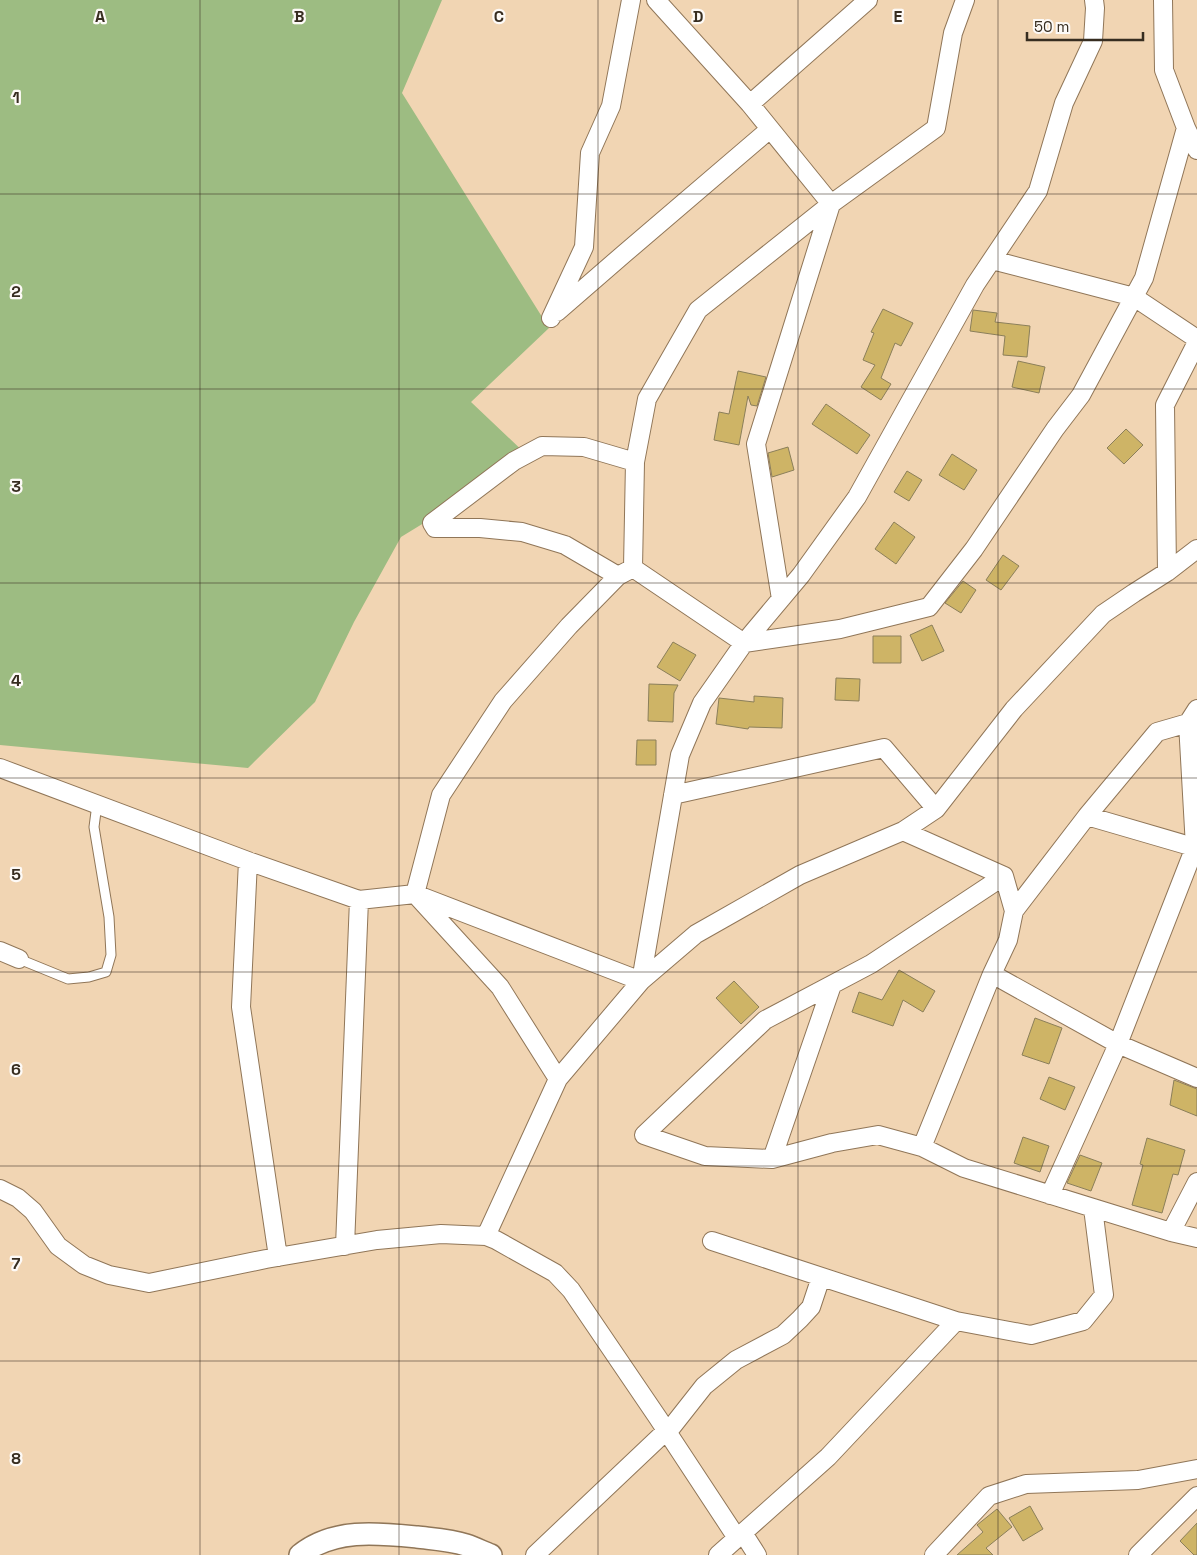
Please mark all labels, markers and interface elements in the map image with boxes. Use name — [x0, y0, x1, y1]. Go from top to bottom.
text: A — [95, 6, 105, 27]
text: B — [294, 6, 304, 27]
text: C — [494, 6, 504, 27]
text: D — [693, 6, 703, 27]
text: E — [894, 6, 903, 27]
scale bar — [1027, 10, 1143, 42]
text: 50 m — [1034, 17, 1069, 36]
text: 1 — [12, 87, 20, 108]
text: 2 — [11, 281, 21, 302]
text: 3 — [11, 476, 21, 497]
text: 4 — [11, 670, 21, 691]
text: 5 — [11, 864, 21, 885]
text: 6 — [11, 1059, 21, 1080]
text: 7 — [12, 1253, 21, 1274]
text: 8 — [11, 1448, 21, 1469]

